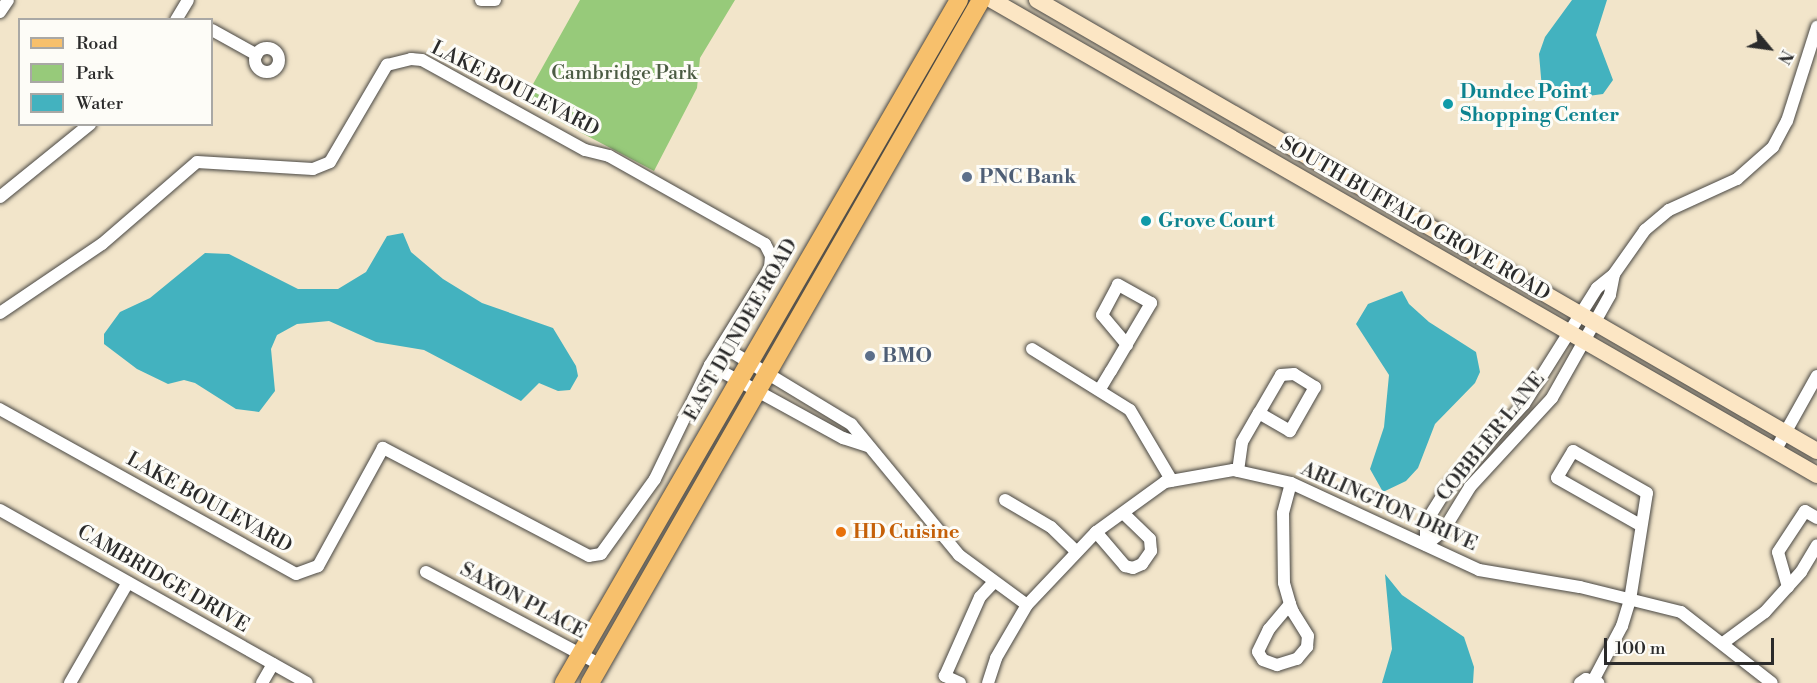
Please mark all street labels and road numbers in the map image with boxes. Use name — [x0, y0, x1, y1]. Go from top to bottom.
street label: LAKE BOULEVARD — [427, 36, 603, 142]
street label: SOUTH BUFFALO GROVE ROAD — [1276, 132, 1554, 306]
street label: EAST DUNDEE ROAD — [679, 235, 803, 425]
street label: COBBLER LANE — [1432, 368, 1550, 506]
street label: LAKE BOULEVARD — [122, 448, 296, 558]
street label: ARLINGTON DRIVE — [1297, 457, 1481, 557]
street label: CAMBRIDGE DRIVE — [73, 520, 253, 638]
street label: SAXON PLACE — [456, 558, 590, 644]

